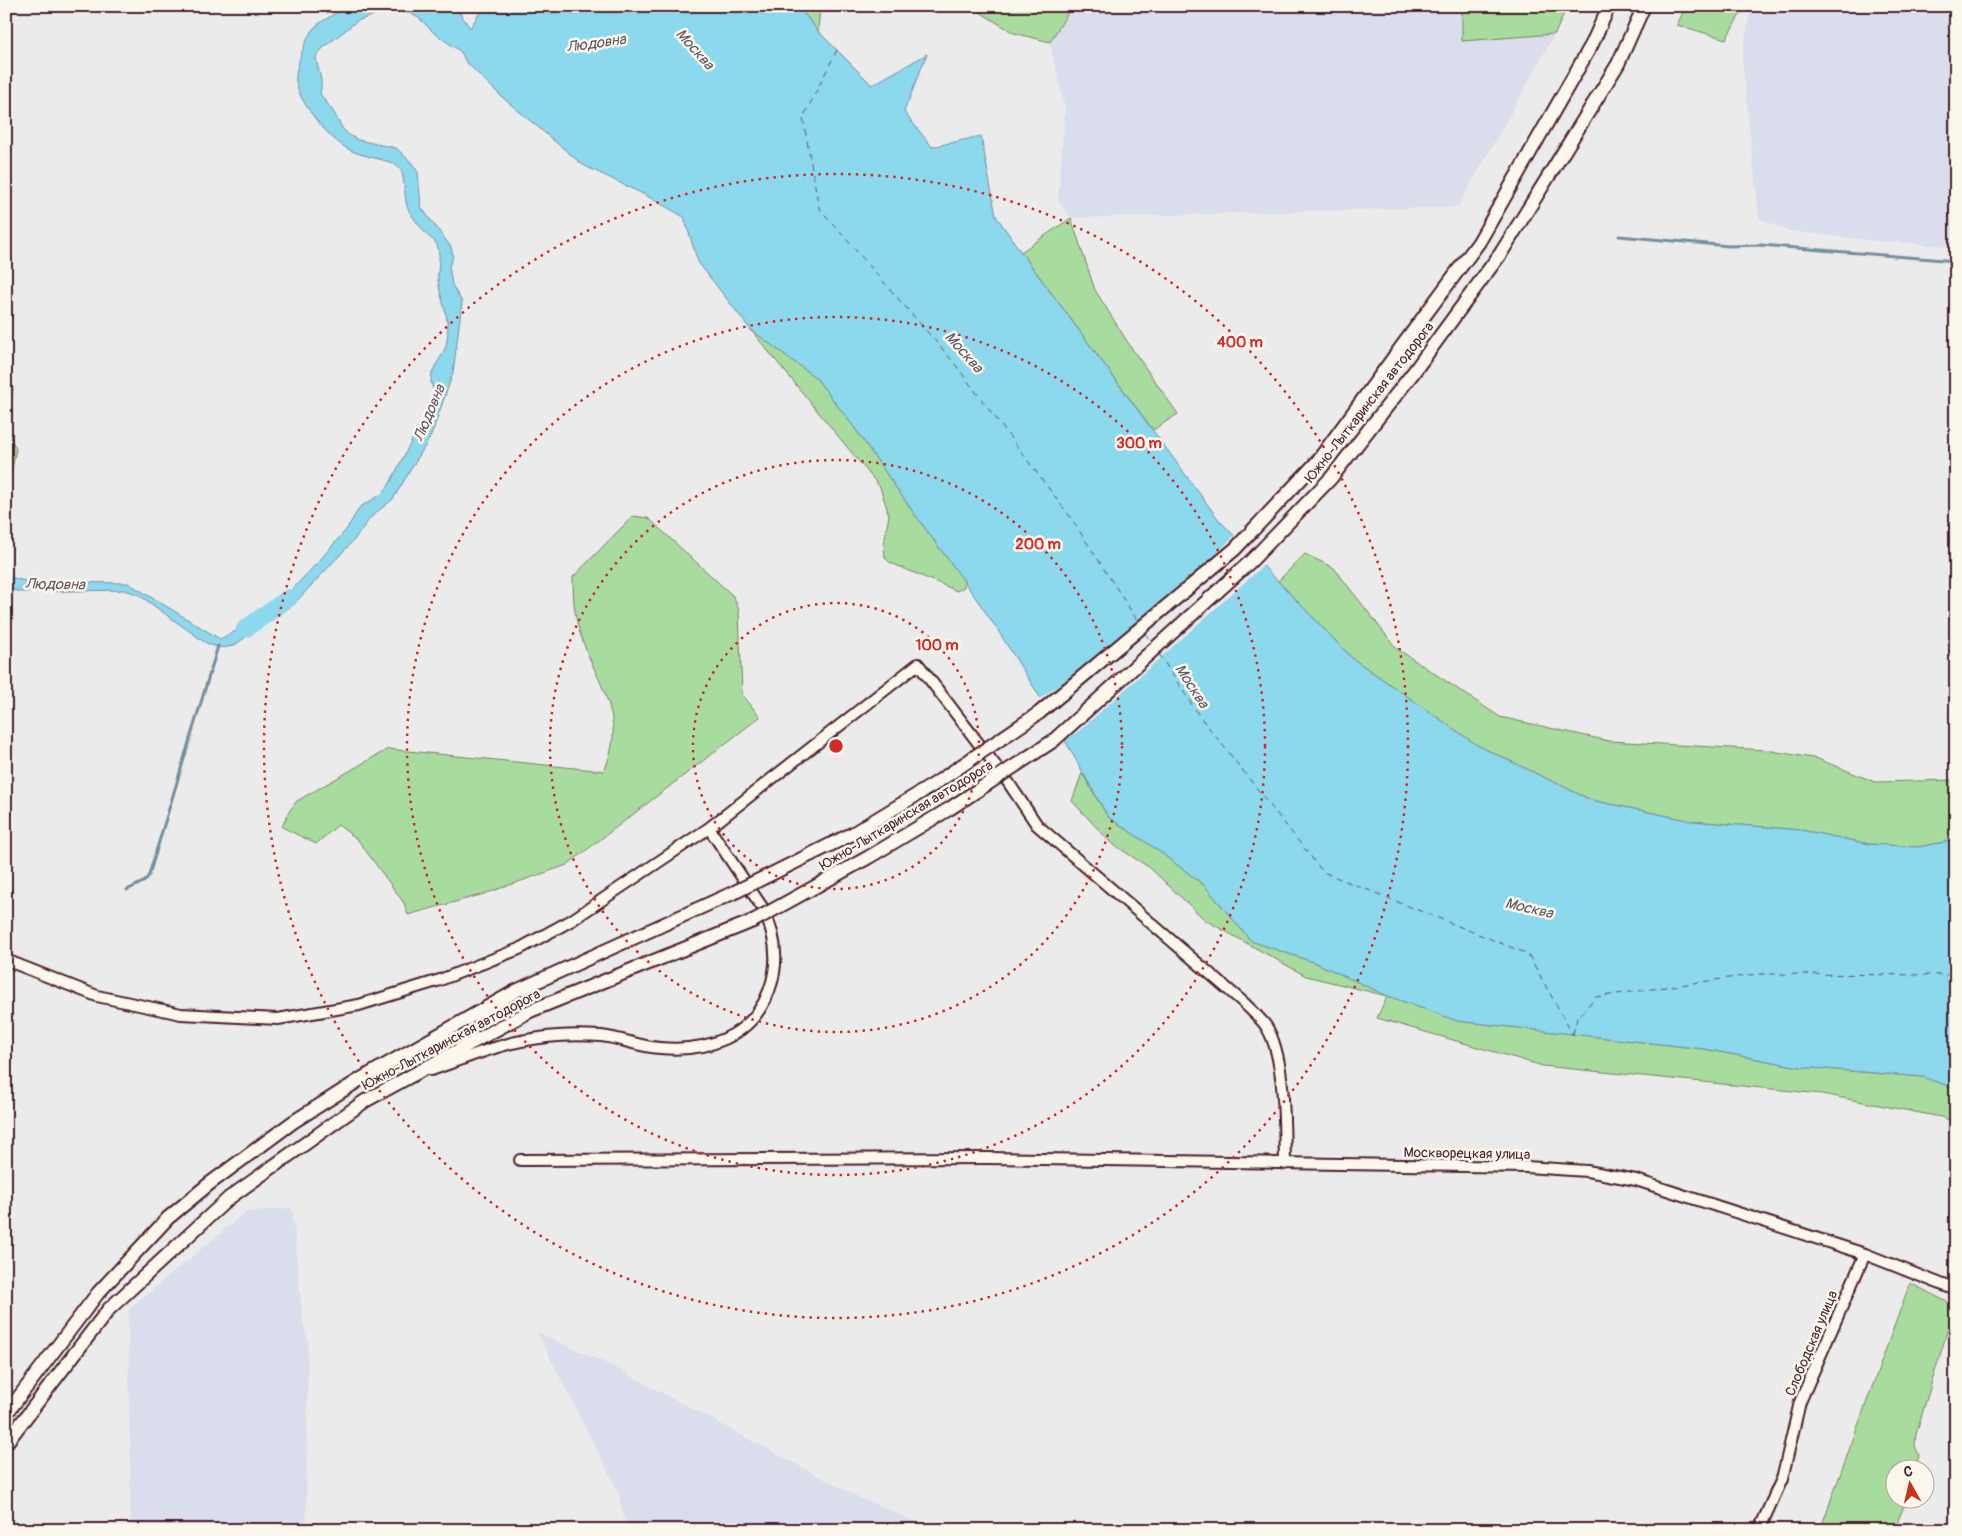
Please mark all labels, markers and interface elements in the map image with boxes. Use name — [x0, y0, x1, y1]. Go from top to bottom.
water label: Москва — [671, 25, 719, 74]
water label: Людовна — [565, 30, 628, 57]
street label: Южно-Лыткаринская автодорога — [1301, 319, 1437, 486]
water label: Москва — [940, 328, 988, 377]
text: 400 m — [1217, 333, 1263, 352]
water label: Людовна — [409, 381, 450, 444]
text: 300 m — [1116, 434, 1162, 453]
text: 200 m — [1015, 535, 1061, 554]
water label: Людовна — [25, 574, 86, 595]
text: 100 m — [916, 636, 958, 655]
water label: Москва — [1170, 661, 1213, 713]
centre of rings — [827, 737, 845, 755]
street label: Южно-Лыткаринская автодорога — [817, 757, 996, 874]
water label: Москва — [1503, 894, 1556, 923]
street label: Южно-Лыткаринская автодорога — [359, 985, 543, 1094]
street label: Москворецкая улица — [1403, 1144, 1531, 1163]
street label: Слободская улица — [1782, 1288, 1841, 1398]
north arrow — [1884, 1458, 1934, 1508]
text: С — [1903, 1463, 1914, 1481]

